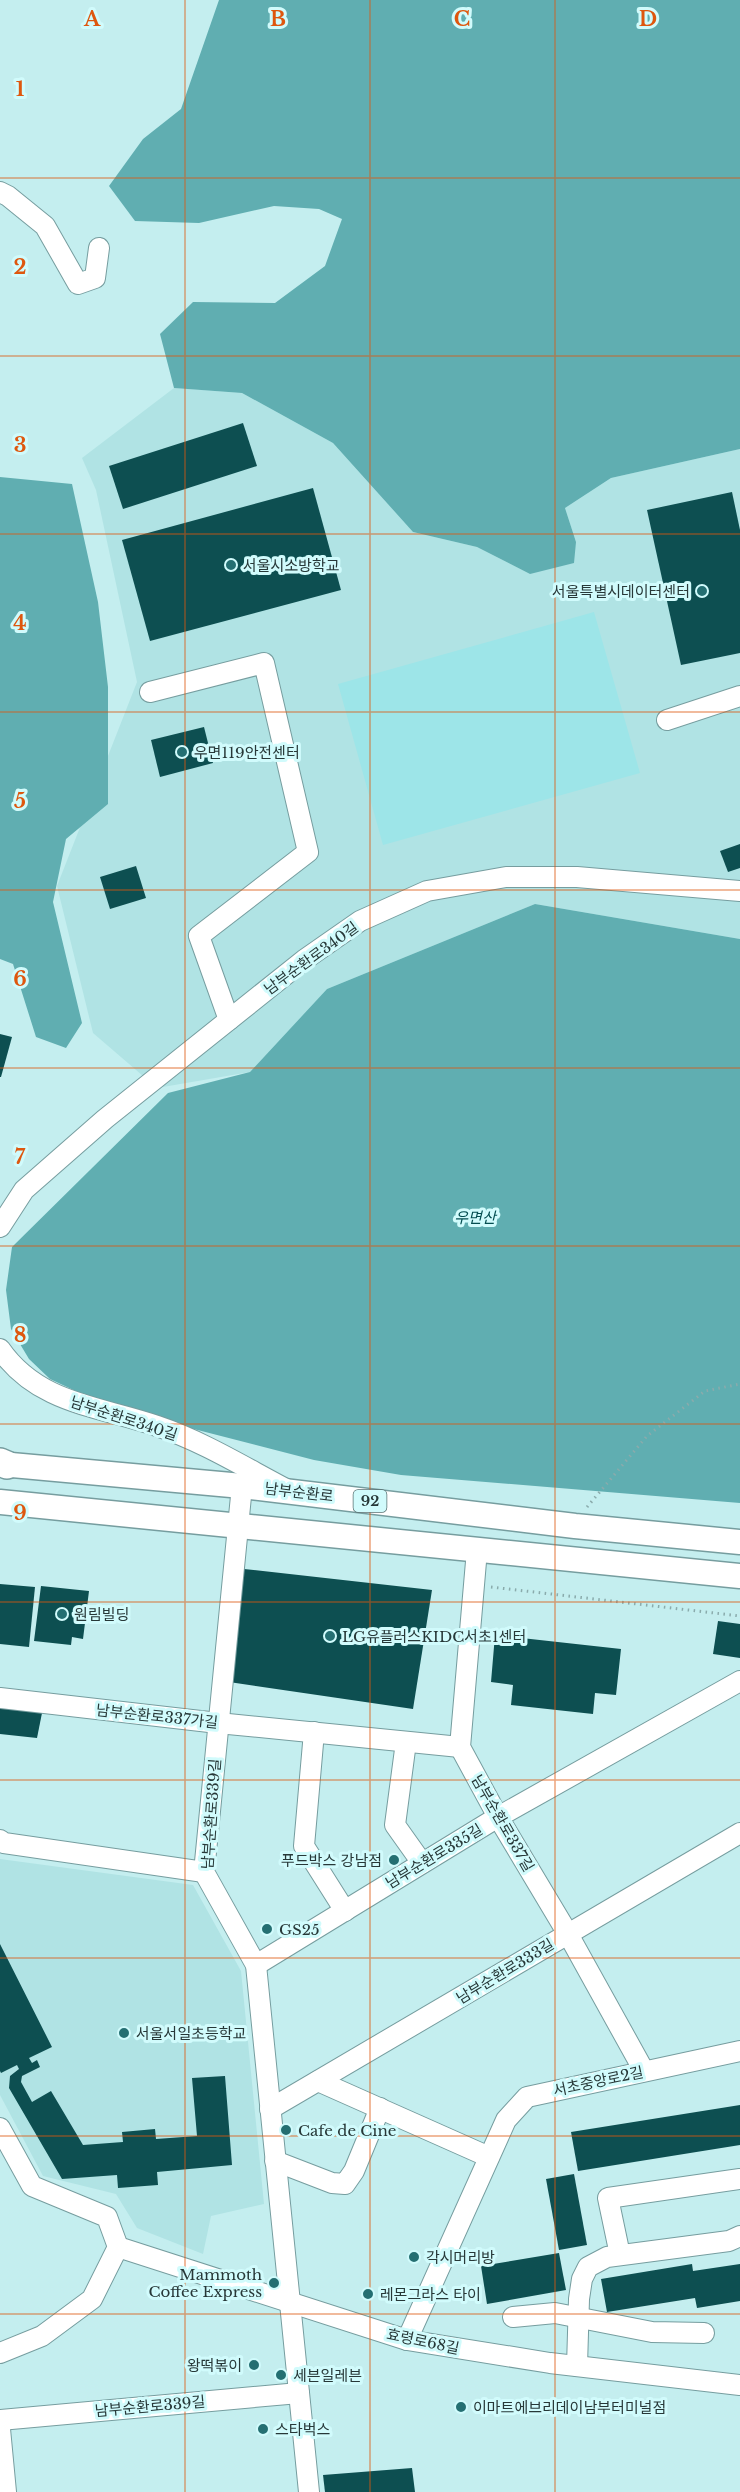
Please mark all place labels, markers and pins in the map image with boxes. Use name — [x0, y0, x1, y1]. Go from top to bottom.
place label: 서울시소방학교 — [243, 556, 340, 575]
marker: 서울시소방학교 — [224, 558, 238, 572]
place label: 서울특별시데이터센터 — [552, 582, 690, 601]
marker: 서울특별시데이터센터 — [695, 584, 709, 598]
place label: 우면119안전센터 — [194, 743, 300, 762]
marker: 우면119안전센터 — [175, 745, 189, 759]
place label: 원림빌딩 — [74, 1605, 129, 1624]
marker: 원림빌딩 — [55, 1607, 69, 1621]
place label: LG유플러스KIDC서초1센터 — [342, 1627, 526, 1646]
marker: LG유플러스KIDC서초1센터 — [323, 1629, 337, 1643]
place label: 푸드박스 강남점 — [281, 1851, 382, 1870]
marker: 푸드박스 강남점 — [387, 1853, 401, 1867]
place label: GS25 — [279, 1920, 320, 1939]
marker: GS25 — [260, 1922, 274, 1936]
place label: 서울서일초등학교 — [136, 2024, 246, 2043]
marker: 서울서일초등학교 — [117, 2026, 131, 2040]
place label: Cafe de Cine — [298, 2121, 396, 2140]
marker: Cafe de Cine — [279, 2123, 293, 2137]
place label: 각시머리방 — [426, 2248, 495, 2267]
marker: 각시머리방 — [407, 2250, 421, 2264]
place label: Mammoth Coffee Express — [148, 2265, 262, 2301]
marker: Mammoth Coffee Express — [267, 2276, 281, 2290]
place label: 레몬그라스 타이 — [380, 2285, 481, 2304]
marker: 레몬그라스 타이 — [361, 2287, 375, 2301]
place label: 왕떡볶이 — [187, 2356, 242, 2375]
marker: 왕떡볶이 — [247, 2358, 261, 2372]
place label: 세븐일레븐 — [293, 2366, 362, 2385]
marker: 세븐일레븐 — [274, 2368, 288, 2382]
place label: 이마트에브리데이남부터미널점 — [473, 2398, 666, 2417]
marker: 이마트에브리데이남부터미널점 — [454, 2400, 468, 2414]
place label: 스타벅스 — [275, 2420, 330, 2439]
marker: 스타벅스 — [256, 2422, 270, 2436]

